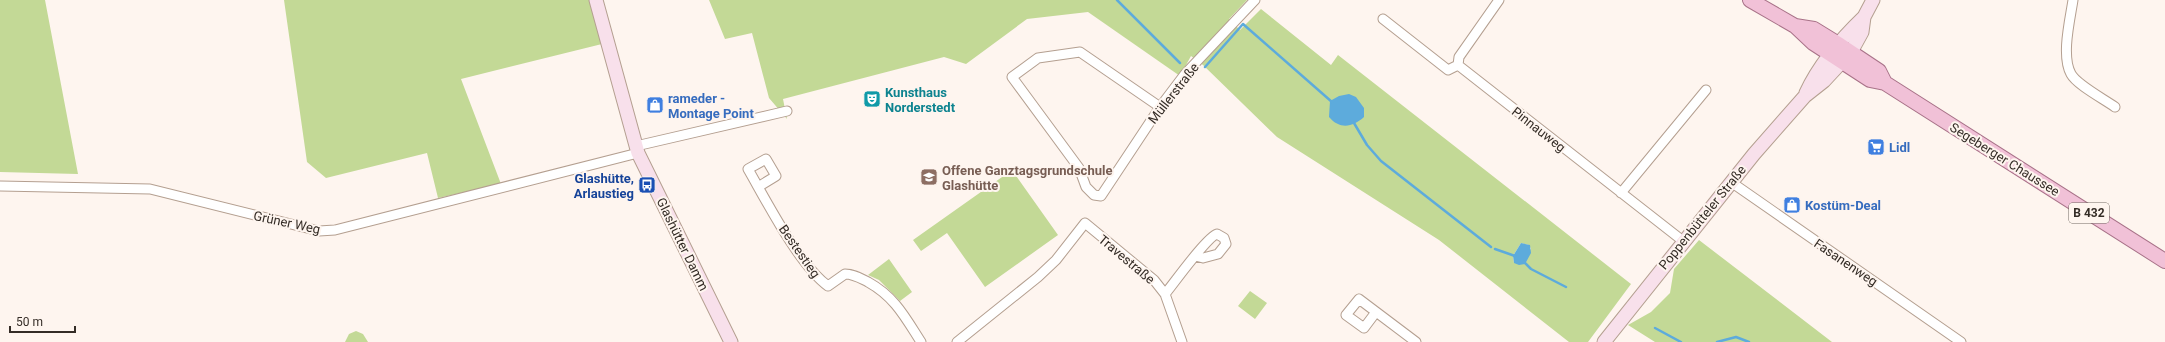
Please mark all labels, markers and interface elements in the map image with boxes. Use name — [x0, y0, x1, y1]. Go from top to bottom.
street label: Müllerstraße — [1145, 60, 1202, 127]
place label: Kunsthaus Norderstedt — [885, 85, 956, 115]
theatre icon: Kunsthaus Norderstedt — [862, 89, 882, 109]
place label: rameder - Montage Point — [668, 91, 754, 121]
shop icon: rameder - Montage Point — [645, 95, 665, 115]
street label: Pinnauweg — [1509, 104, 1568, 155]
street label: Segeberger Chaussee — [1947, 120, 2062, 199]
supermarket icon: Lidl — [1866, 137, 1886, 157]
place label: Lidl — [1889, 140, 1910, 155]
street label: Poppenbütteler Straße — [1656, 162, 1749, 272]
place label: Offene Ganztagsgrundschule Glashütte — [942, 163, 1112, 193]
school or university icon: Offene Ganztagsgrundschule Glashütte — [919, 167, 939, 187]
place label: Glashütte, Arlaustieg — [574, 171, 634, 201]
bus stop icon: Glashütte, Arlaustieg — [637, 175, 657, 195]
street label: Glashütter Damm — [654, 195, 712, 293]
shop icon: Kostüm-Deal — [1782, 195, 1802, 215]
place label: Kostüm-Deal — [1805, 198, 1881, 213]
road number: B 432 — [2069, 203, 2109, 223]
street label: Grüner Weg — [252, 208, 322, 237]
street label: Bestestieg — [776, 222, 823, 281]
street label: Travestraße — [1096, 232, 1158, 287]
street label: Fasanenweg — [1811, 236, 1880, 289]
scale bar — [10, 308, 75, 334]
text: 50 m — [16, 315, 43, 329]

